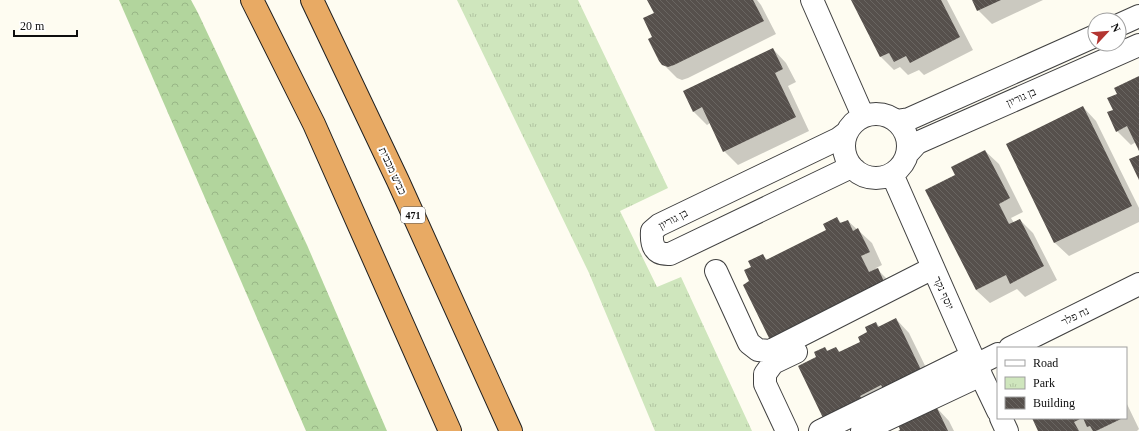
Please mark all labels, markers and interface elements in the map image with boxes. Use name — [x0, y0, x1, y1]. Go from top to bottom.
scale bar — [14, 12, 77, 38]
north arrow — [1087, 12, 1127, 52]
text: 20 m — [20, 19, 45, 33]
text: N — [1109, 21, 1123, 34]
street label: בן גוריון — [1004, 85, 1038, 109]
street label: כביש מכבית — [377, 145, 409, 197]
street label: בן גוריון — [656, 206, 690, 232]
road number: 471 — [401, 207, 425, 223]
street label: יוסף נקר — [931, 274, 957, 312]
street label: נח פלר — [1059, 304, 1091, 328]
legend — [997, 347, 1127, 419]
text: Road — [1033, 356, 1058, 370]
text: Park — [1033, 376, 1055, 390]
text: Building — [1033, 396, 1075, 410]

